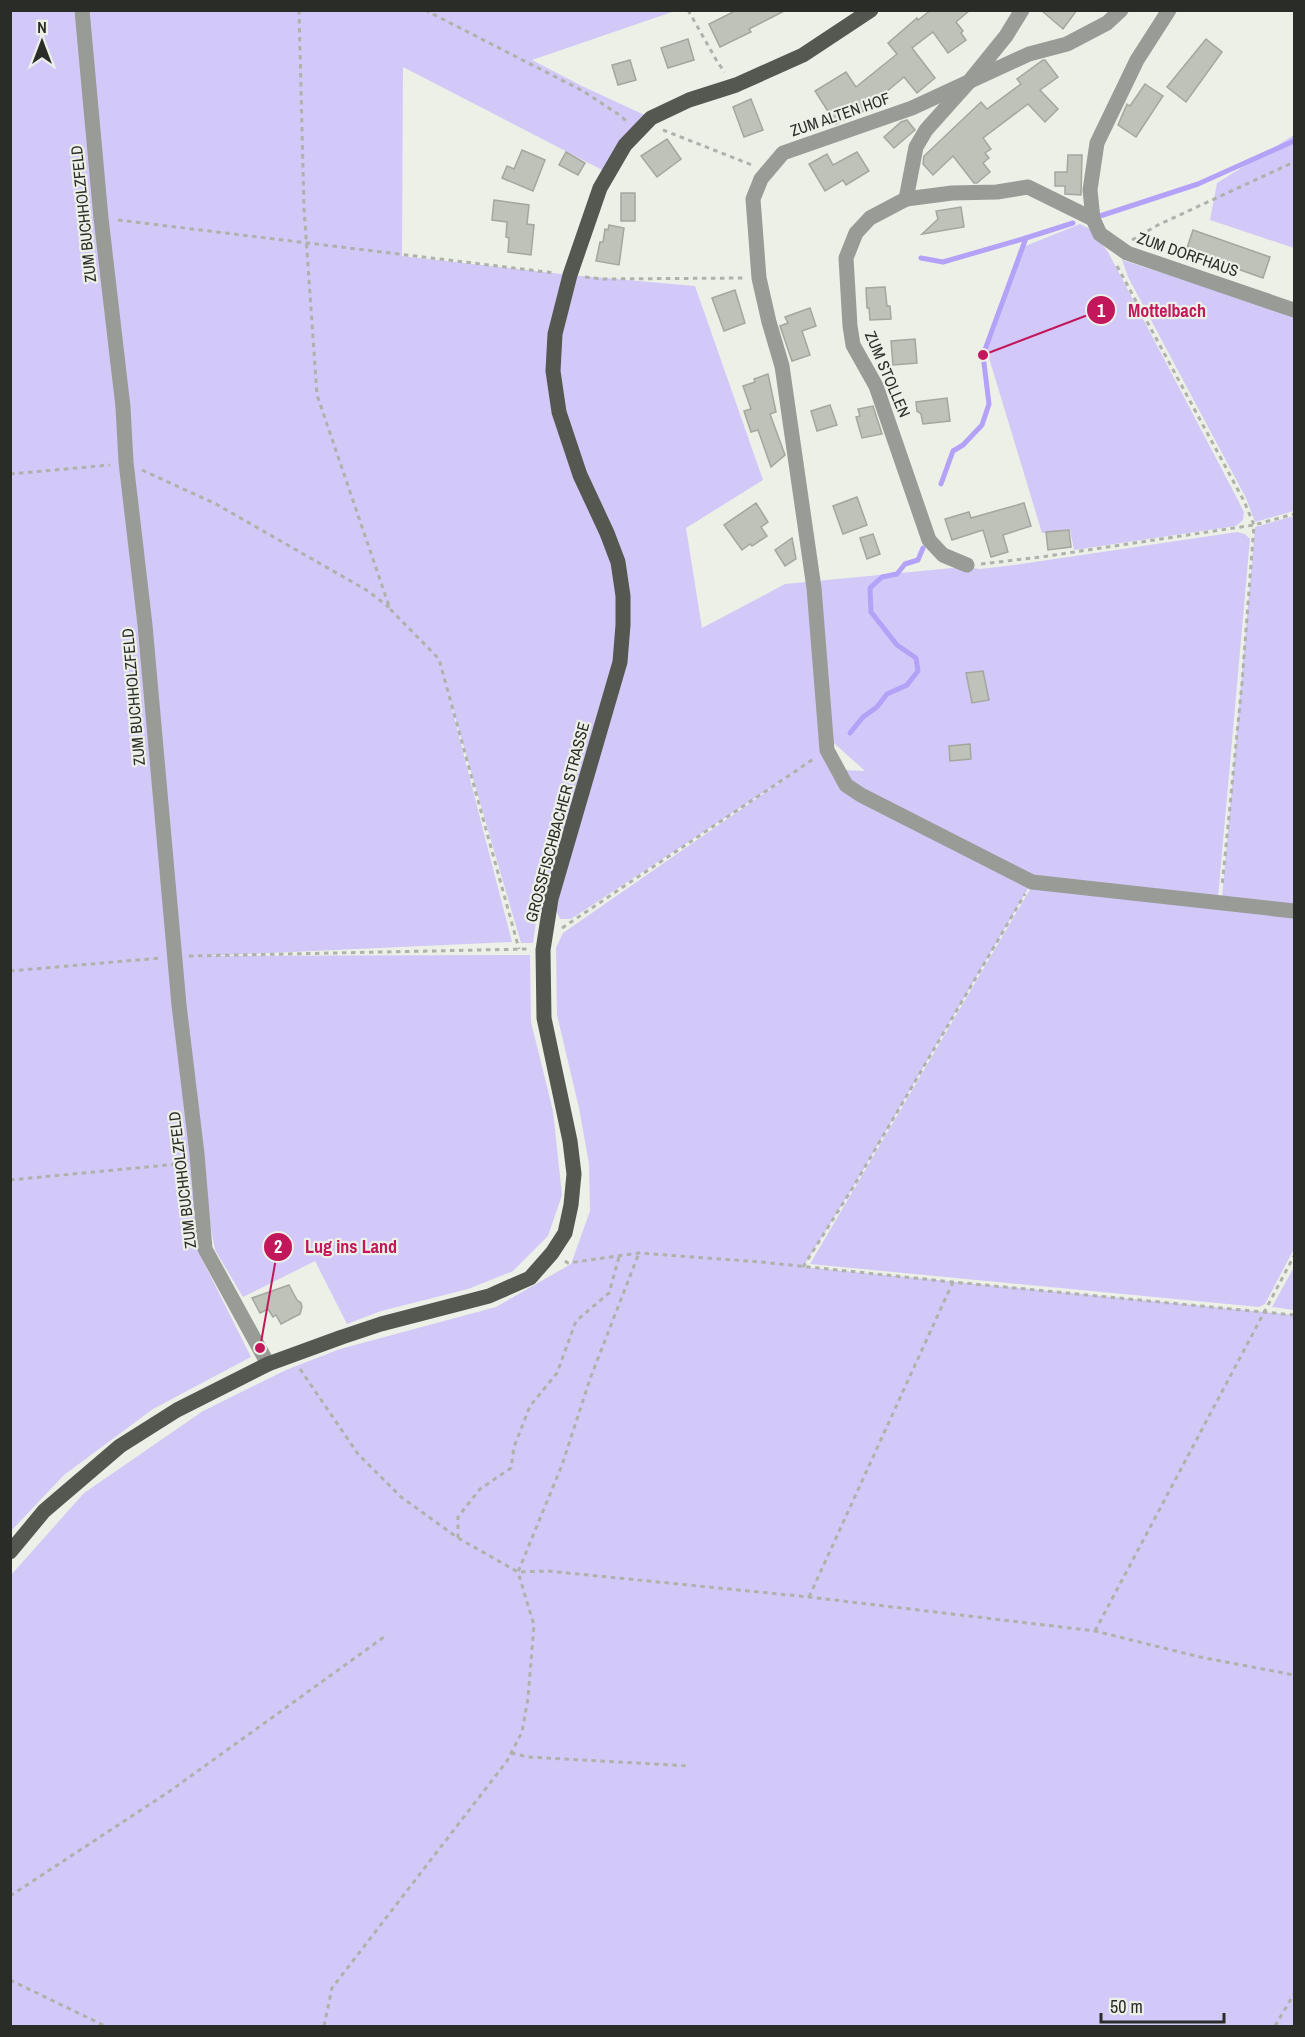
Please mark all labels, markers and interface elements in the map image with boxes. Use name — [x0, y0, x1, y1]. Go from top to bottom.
north arrow — [12, 12, 72, 72]
text: N — [37, 16, 47, 38]
street label: ZUM ALTEN HOF — [787, 87, 893, 141]
street label: ZUM BUCHHOLZFELD — [65, 144, 101, 284]
street label: ZUM DORFHAUS — [1134, 226, 1242, 282]
callout: Mottelbach — [1086, 292, 1218, 328]
text: 1 — [1097, 298, 1106, 323]
text: Mottelbach — [1128, 298, 1206, 323]
street label: ZUM STOLLEN — [860, 328, 916, 420]
street label: ZUM BUCHHOLZFELD — [116, 627, 150, 767]
street label: GROSSFISCHBACHER STRASSE — [520, 720, 594, 924]
street label: ZUM BUCHHOLZFELD — [163, 1110, 201, 1250]
callout: Lug ins Land — [263, 1229, 409, 1265]
text: 2 — [274, 1234, 282, 1259]
text: Lug ins Land — [305, 1234, 397, 1259]
scale bar — [1101, 1986, 1224, 2024]
text: 50 m — [1110, 1994, 1143, 2019]

